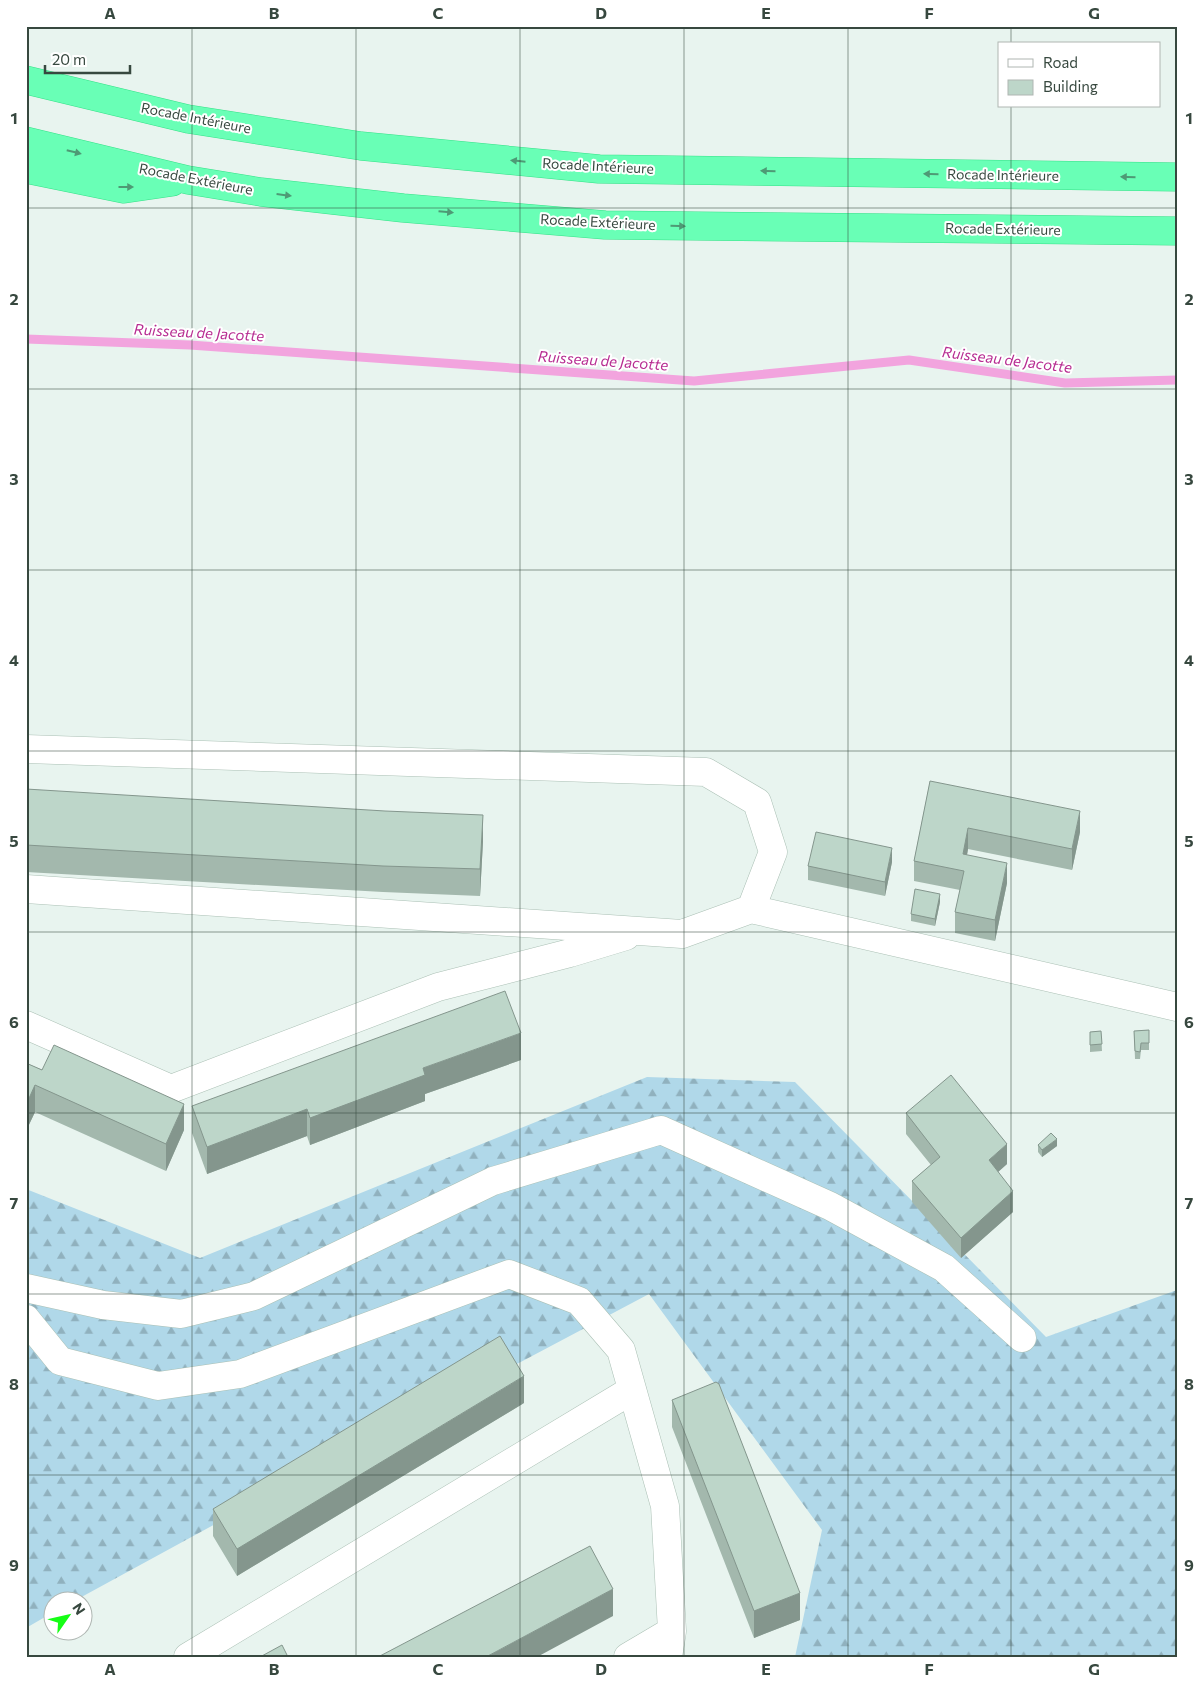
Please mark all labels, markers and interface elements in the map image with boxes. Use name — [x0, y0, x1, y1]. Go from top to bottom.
text: A — [104, 3, 116, 22]
text: B — [269, 3, 280, 22]
text: C — [433, 3, 444, 22]
text: D — [595, 3, 607, 22]
text: E — [761, 3, 771, 22]
text: F — [924, 3, 934, 22]
text: G — [1088, 3, 1100, 22]
scale bar — [45, 42, 130, 74]
legend — [998, 42, 1160, 108]
text: 20 m — [52, 50, 86, 68]
text: Road — [1043, 53, 1078, 71]
text: Building — [1043, 77, 1098, 95]
street label: Rocade Intérieure — [140, 99, 253, 137]
text: 1 — [10, 108, 18, 127]
text: 1 — [1185, 108, 1193, 127]
one-way arrow — [66, 148, 81, 156]
street label: Rocade Intérieure — [542, 154, 654, 177]
one-way arrow — [510, 157, 526, 165]
street label: Rocade Extérieure — [138, 159, 254, 198]
street label: Rocade Intérieure — [947, 165, 1059, 184]
one-way arrow — [760, 167, 776, 175]
one-way arrow — [922, 170, 938, 178]
one-way arrow — [1120, 172, 1136, 180]
one-way arrow — [118, 183, 134, 191]
one-way arrow — [276, 191, 292, 199]
one-way arrow — [438, 208, 454, 216]
street label: Rocade Extérieure — [540, 210, 656, 233]
street label: Rocade Extérieure — [945, 219, 1061, 238]
one-way arrow — [670, 222, 686, 230]
text: 2 — [9, 289, 19, 308]
text: 2 — [1184, 289, 1194, 308]
water label: Ruisseau de Jacotte — [133, 320, 265, 344]
water label: Ruisseau de Jacotte — [941, 342, 1073, 376]
water label: Ruisseau de Jacotte — [537, 346, 669, 374]
text: 3 — [9, 469, 19, 488]
text: 3 — [1184, 469, 1194, 488]
text: 4 — [9, 650, 19, 669]
text: 4 — [1184, 650, 1194, 669]
text: 5 — [9, 831, 19, 850]
text: 5 — [1184, 831, 1194, 850]
text: 6 — [9, 1012, 19, 1031]
text: 6 — [1184, 1012, 1194, 1031]
text: 7 — [10, 1193, 19, 1212]
text: 7 — [1185, 1193, 1194, 1212]
text: 8 — [9, 1374, 19, 1393]
text: 8 — [1184, 1374, 1194, 1393]
text: 9 — [9, 1555, 19, 1574]
text: 9 — [1184, 1555, 1194, 1574]
north arrow — [42, 1590, 92, 1640]
text: N — [69, 1599, 89, 1618]
text: A — [104, 1659, 116, 1678]
text: B — [269, 1659, 280, 1678]
text: C — [433, 1659, 444, 1678]
text: D — [595, 1659, 607, 1678]
text: E — [761, 1659, 771, 1678]
text: F — [924, 1659, 934, 1678]
text: G — [1088, 1659, 1100, 1678]

